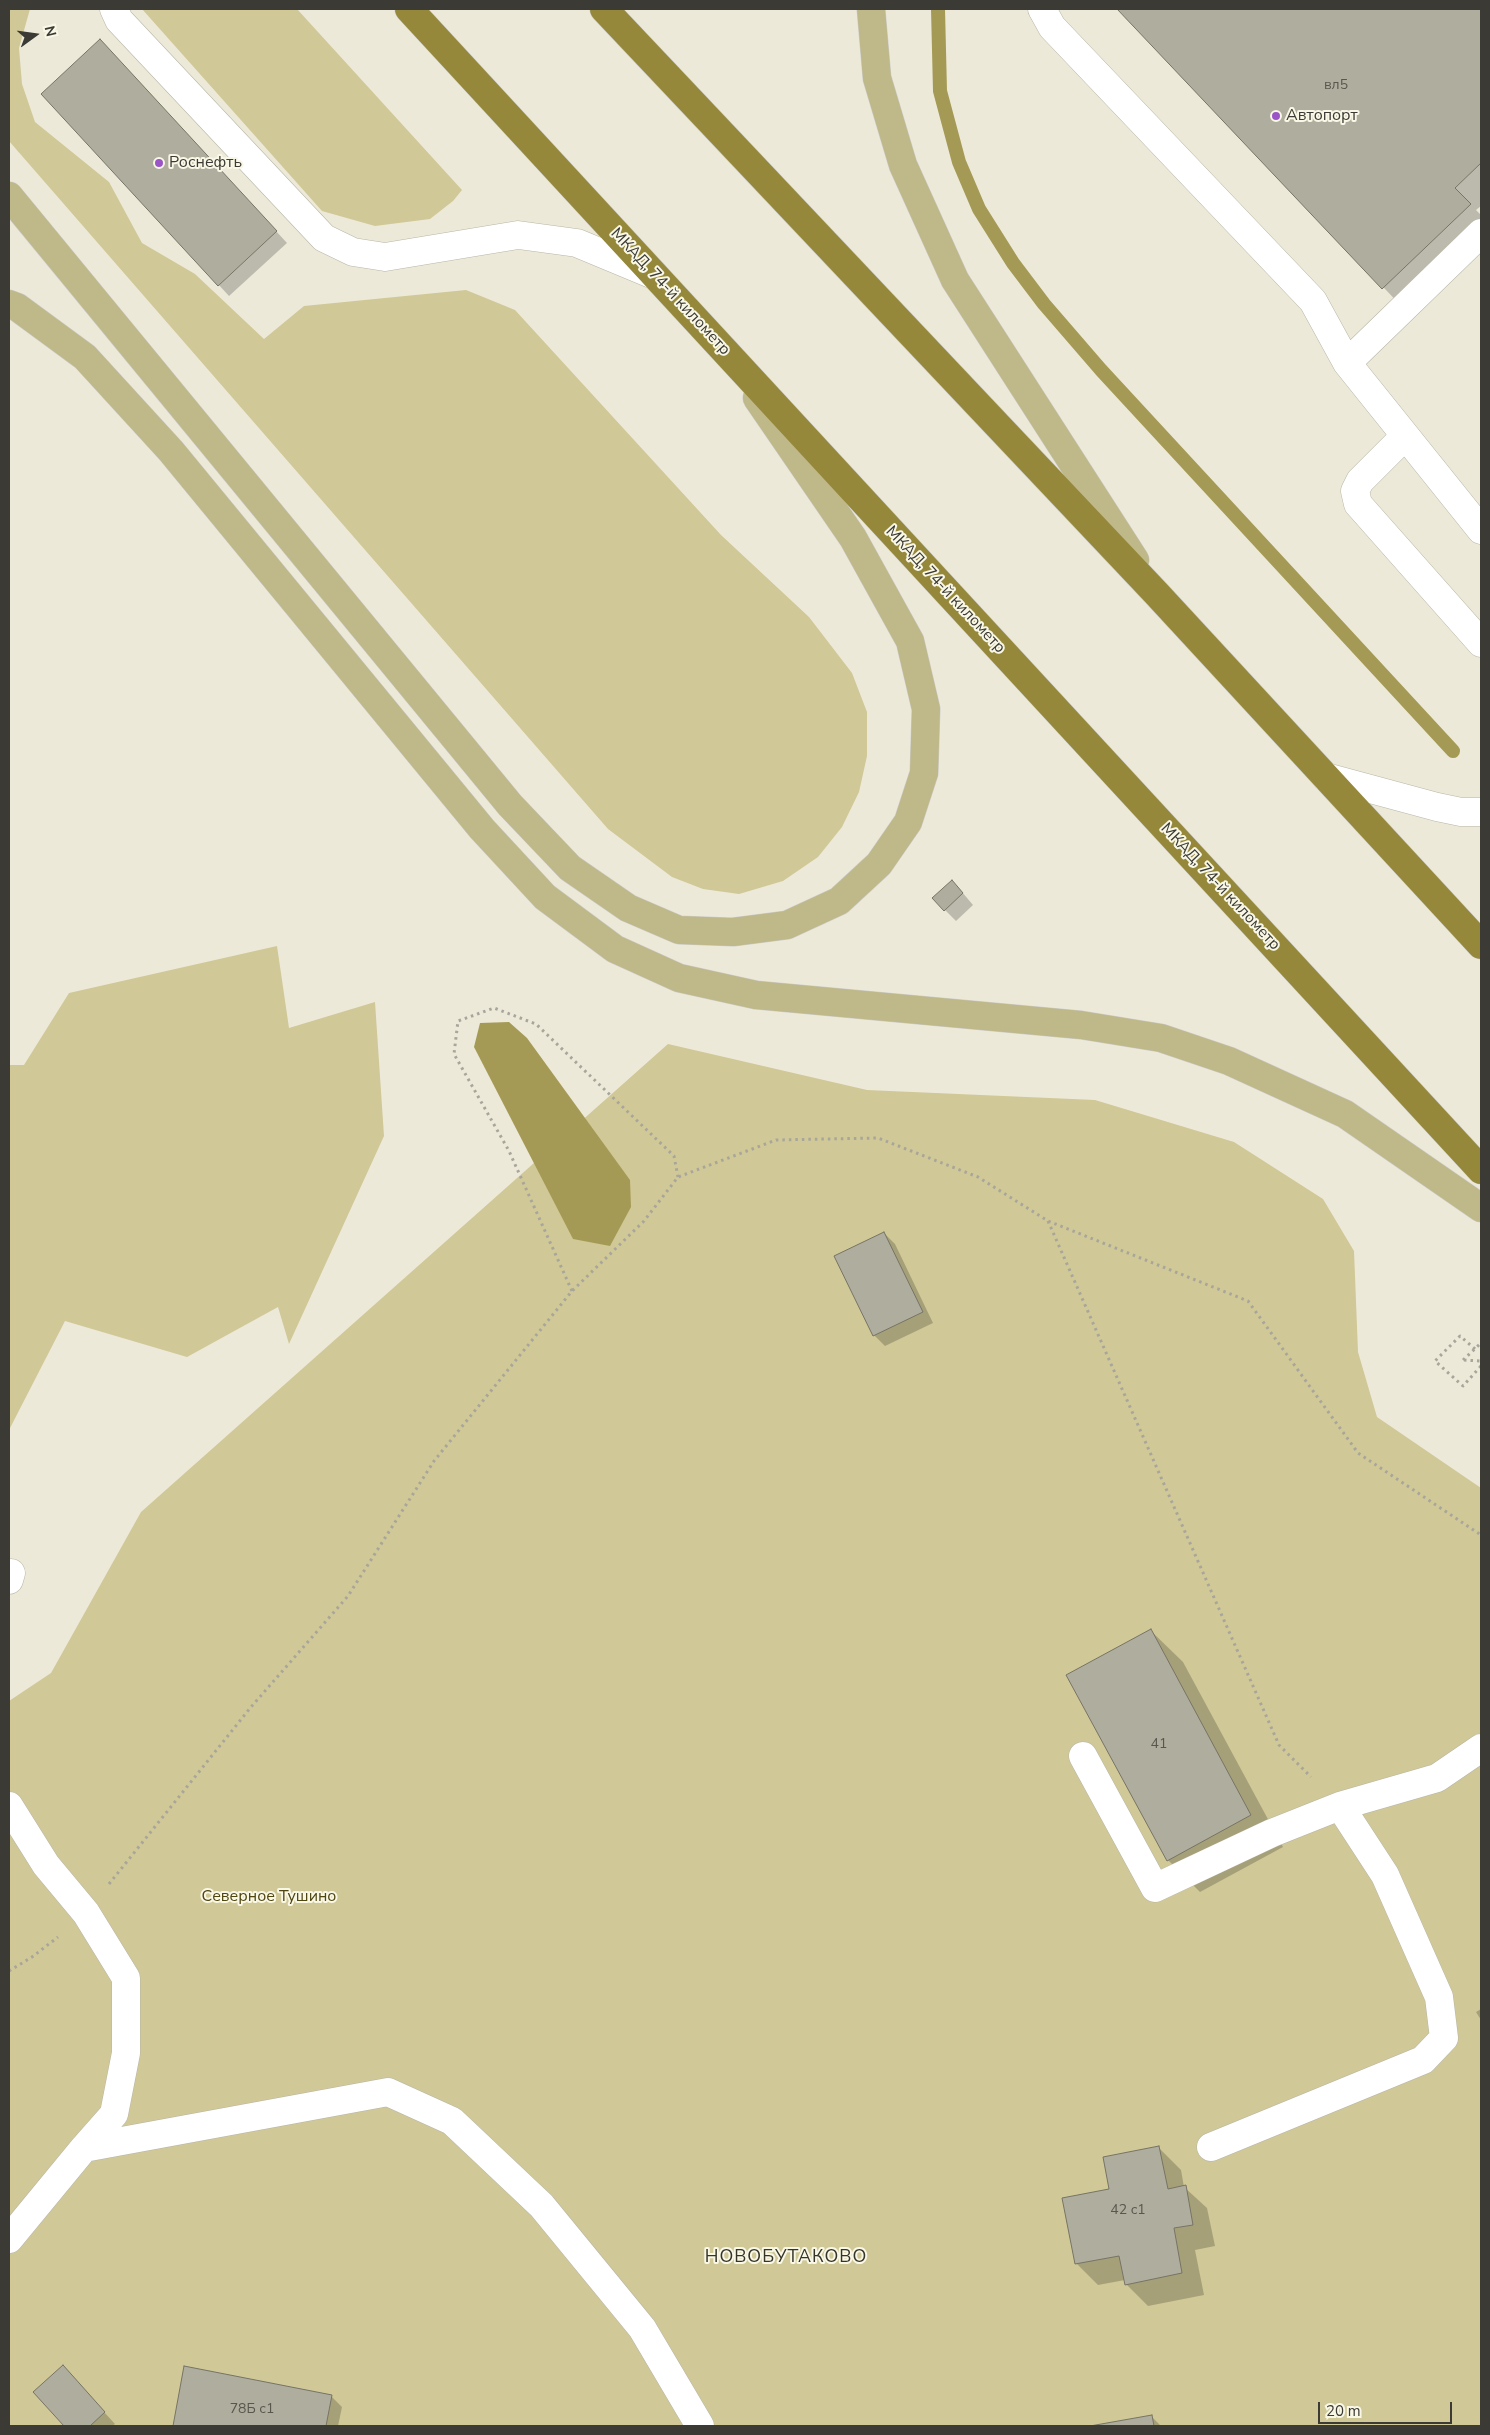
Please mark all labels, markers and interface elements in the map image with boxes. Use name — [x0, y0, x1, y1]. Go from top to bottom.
north arrow — [10, 10, 60, 60]
text: N — [40, 24, 61, 39]
house number: вл5 — [1324, 78, 1348, 94]
place label: Автопорт — [1286, 106, 1358, 126]
marker: Автопорт — [1270, 110, 1282, 122]
place label: Роснефть — [169, 153, 242, 173]
marker: Роснефть — [153, 157, 165, 169]
street label: МКАД, 74-й километр — [606, 224, 734, 360]
street label: МКАД, 74-й километр — [881, 522, 1009, 658]
street label: МКАД, 74-й километр — [1156, 819, 1284, 955]
house number: 41 — [1151, 1737, 1167, 1753]
park label: Северное Тушино — [202, 1887, 336, 1907]
house number: 42 с1 — [1110, 2203, 1146, 2219]
district label: НОВОБУТАКОВО — [703, 2247, 869, 2269]
scale bar — [1320, 2392, 1454, 2424]
text: 20 m — [1326, 2401, 1361, 2421]
house number: 78Б с1 — [230, 2402, 274, 2418]

